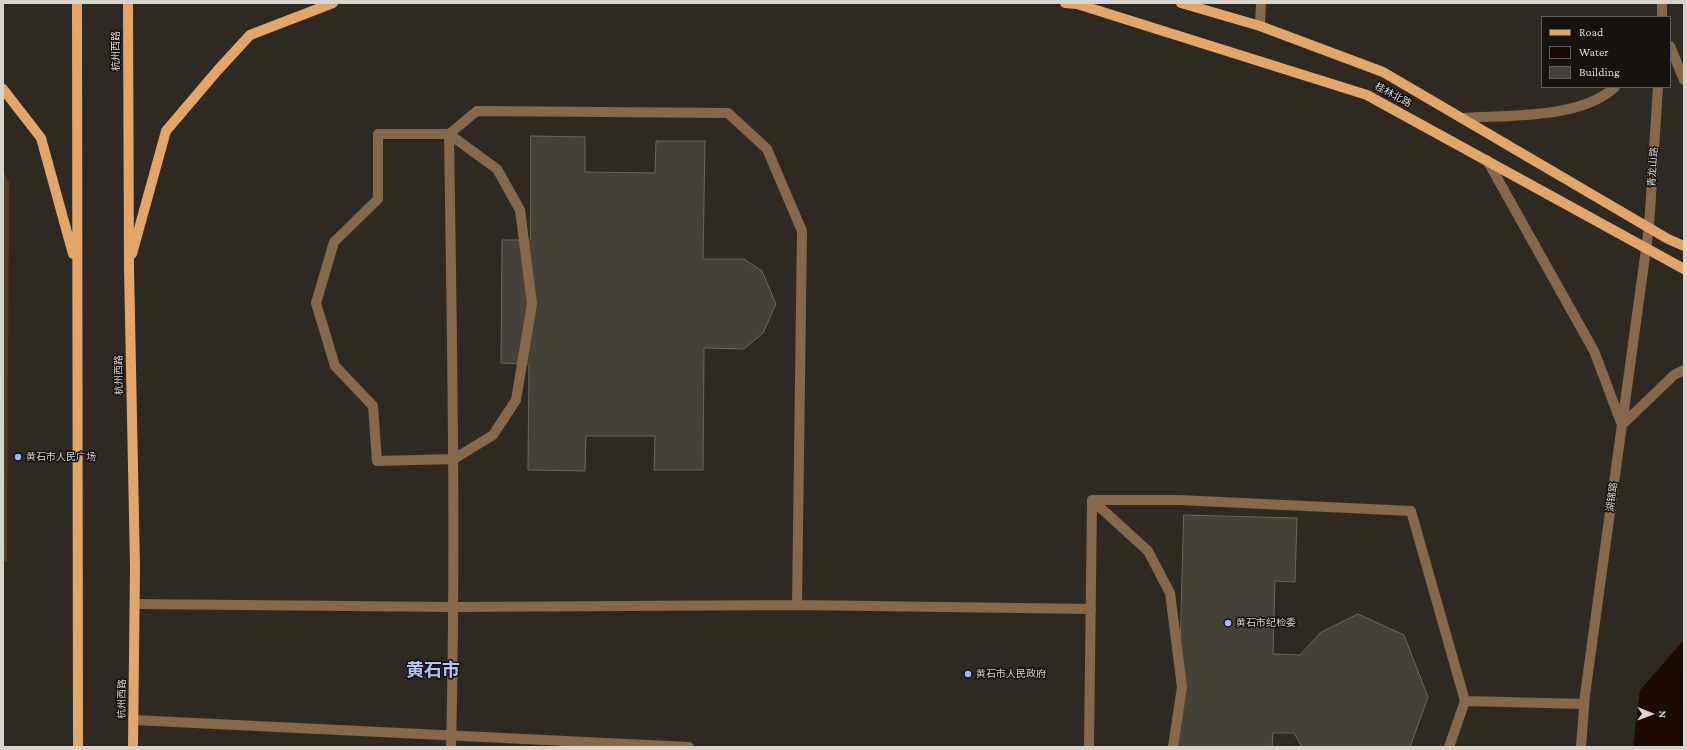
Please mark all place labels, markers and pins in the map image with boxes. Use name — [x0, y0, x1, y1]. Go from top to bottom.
place label: 黄石市人民广场 — [26, 451, 96, 463]
marker: 黄石市人民广场 — [13, 452, 23, 462]
place label: 黄石市纪检委 — [1236, 617, 1296, 629]
marker: 黄石市纪检委 — [1223, 618, 1233, 628]
place label: 黄石市人民政府 — [976, 668, 1046, 680]
marker: 黄石市人民政府 — [963, 669, 973, 679]

